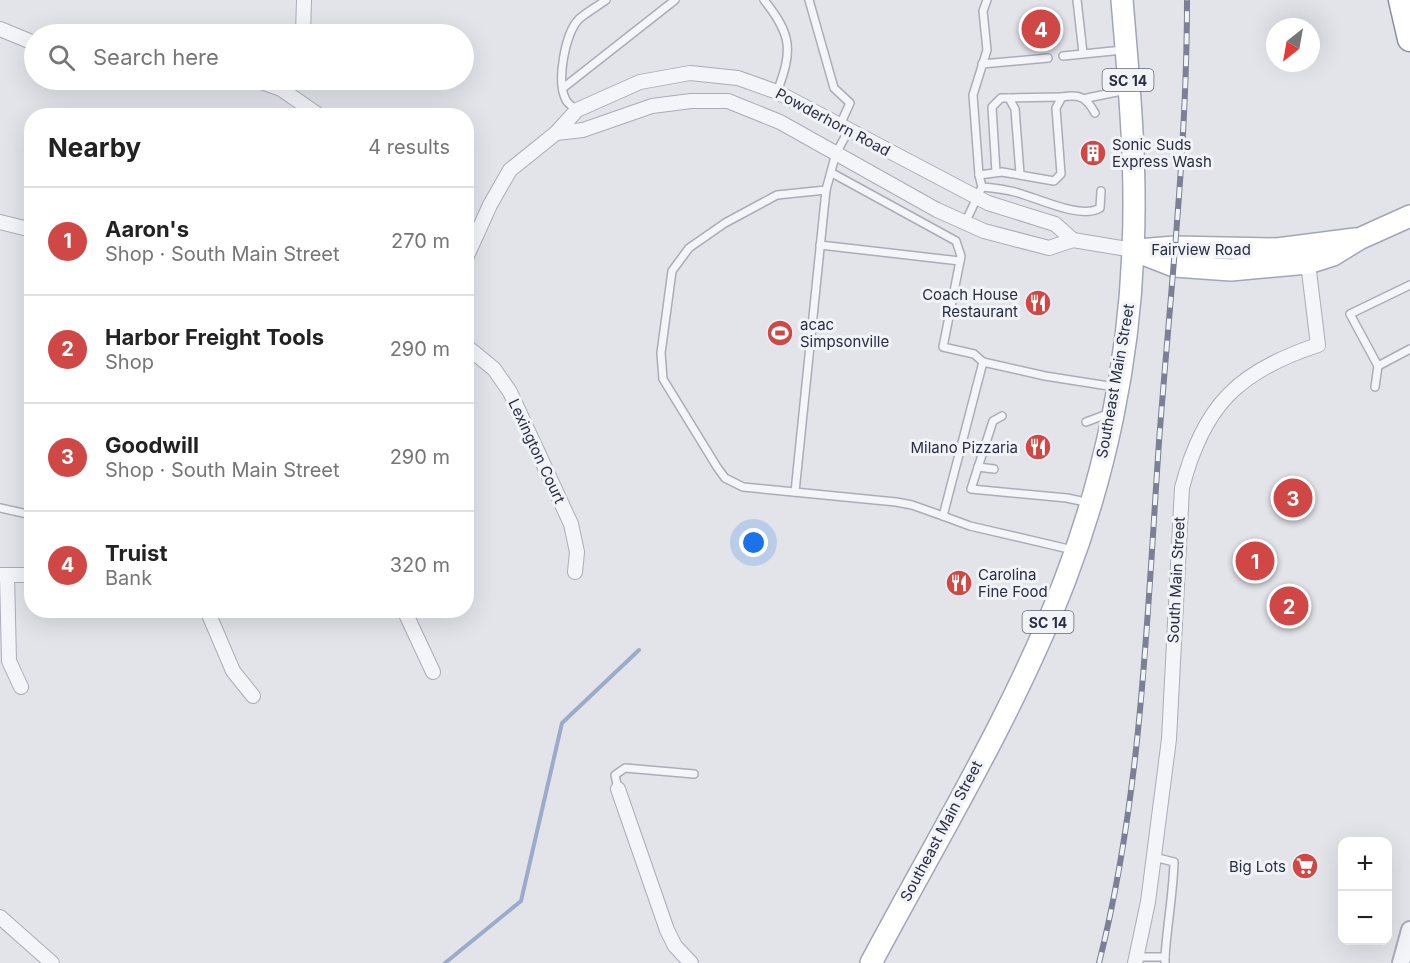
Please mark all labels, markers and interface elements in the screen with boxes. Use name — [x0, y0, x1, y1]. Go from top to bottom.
pin: 4 — [1022, 6, 1060, 51]
north arrow — [1266, 18, 1320, 72]
search box — [24, 24, 474, 90]
icon: search — [45, 41, 78, 74]
text: Search here — [93, 44, 219, 70]
road number: SC 14 — [1102, 69, 1154, 91]
street label: Powderhorn Road — [772, 84, 894, 160]
text: Nearby — [48, 132, 141, 163]
text: 4 results — [368, 135, 450, 159]
place label: Sonic Suds Express Wash — [1112, 135, 1212, 171]
building icon: Sonic Suds Express Wash — [1078, 138, 1108, 168]
text: Aaron's — [105, 216, 189, 242]
text: 1 — [63, 229, 72, 253]
text: 270 m — [391, 229, 450, 253]
street label: Fairview Road — [1151, 240, 1251, 259]
text: Shop · South Main Street — [105, 242, 340, 266]
place label: Coach House Restaurant — [922, 285, 1018, 321]
restaurant icon: Coach House Restaurant — [1023, 288, 1053, 318]
street label: Southeast Main Street — [1092, 302, 1138, 460]
place label: acac Simpsonville — [800, 315, 889, 351]
sports icon: acac Simpsonville — [765, 318, 795, 348]
text: Harbor Freight Tools — [105, 324, 324, 350]
text: 2 — [61, 337, 74, 361]
text: 290 m — [390, 337, 450, 361]
text: Shop — [105, 350, 154, 374]
street label: Lexington Court — [504, 396, 570, 506]
text: Goodwill — [105, 432, 199, 458]
restaurant icon: Milano Pizzaria — [1023, 432, 1053, 462]
place label: Milano Pizzaria — [911, 438, 1018, 457]
text: 3 — [61, 445, 74, 469]
text: 290 m — [390, 445, 450, 469]
text: Shop · South Main Street — [105, 458, 340, 482]
pin: 3 — [1274, 476, 1312, 520]
street label: South Main Street — [1163, 516, 1189, 644]
your location — [739, 528, 768, 557]
pin: 1 — [1236, 538, 1274, 584]
text: Truist — [105, 540, 167, 566]
text: 4 — [61, 553, 74, 577]
text: 320 m — [390, 553, 450, 577]
place label: Carolina Fine Food — [978, 565, 1048, 601]
text: Bank — [105, 566, 152, 590]
restaurant icon: Carolina Fine Food — [944, 568, 974, 598]
pin: 2 — [1270, 584, 1308, 628]
road number: SC 14 — [1022, 611, 1074, 633]
street label: Southeast Main Street — [896, 757, 986, 905]
map controls — [1338, 837, 1392, 945]
button: + — [1338, 837, 1392, 891]
supermarket icon: Big Lots — [1290, 851, 1320, 881]
place label: Big Lots — [1229, 857, 1286, 876]
button: − — [1338, 891, 1392, 945]

